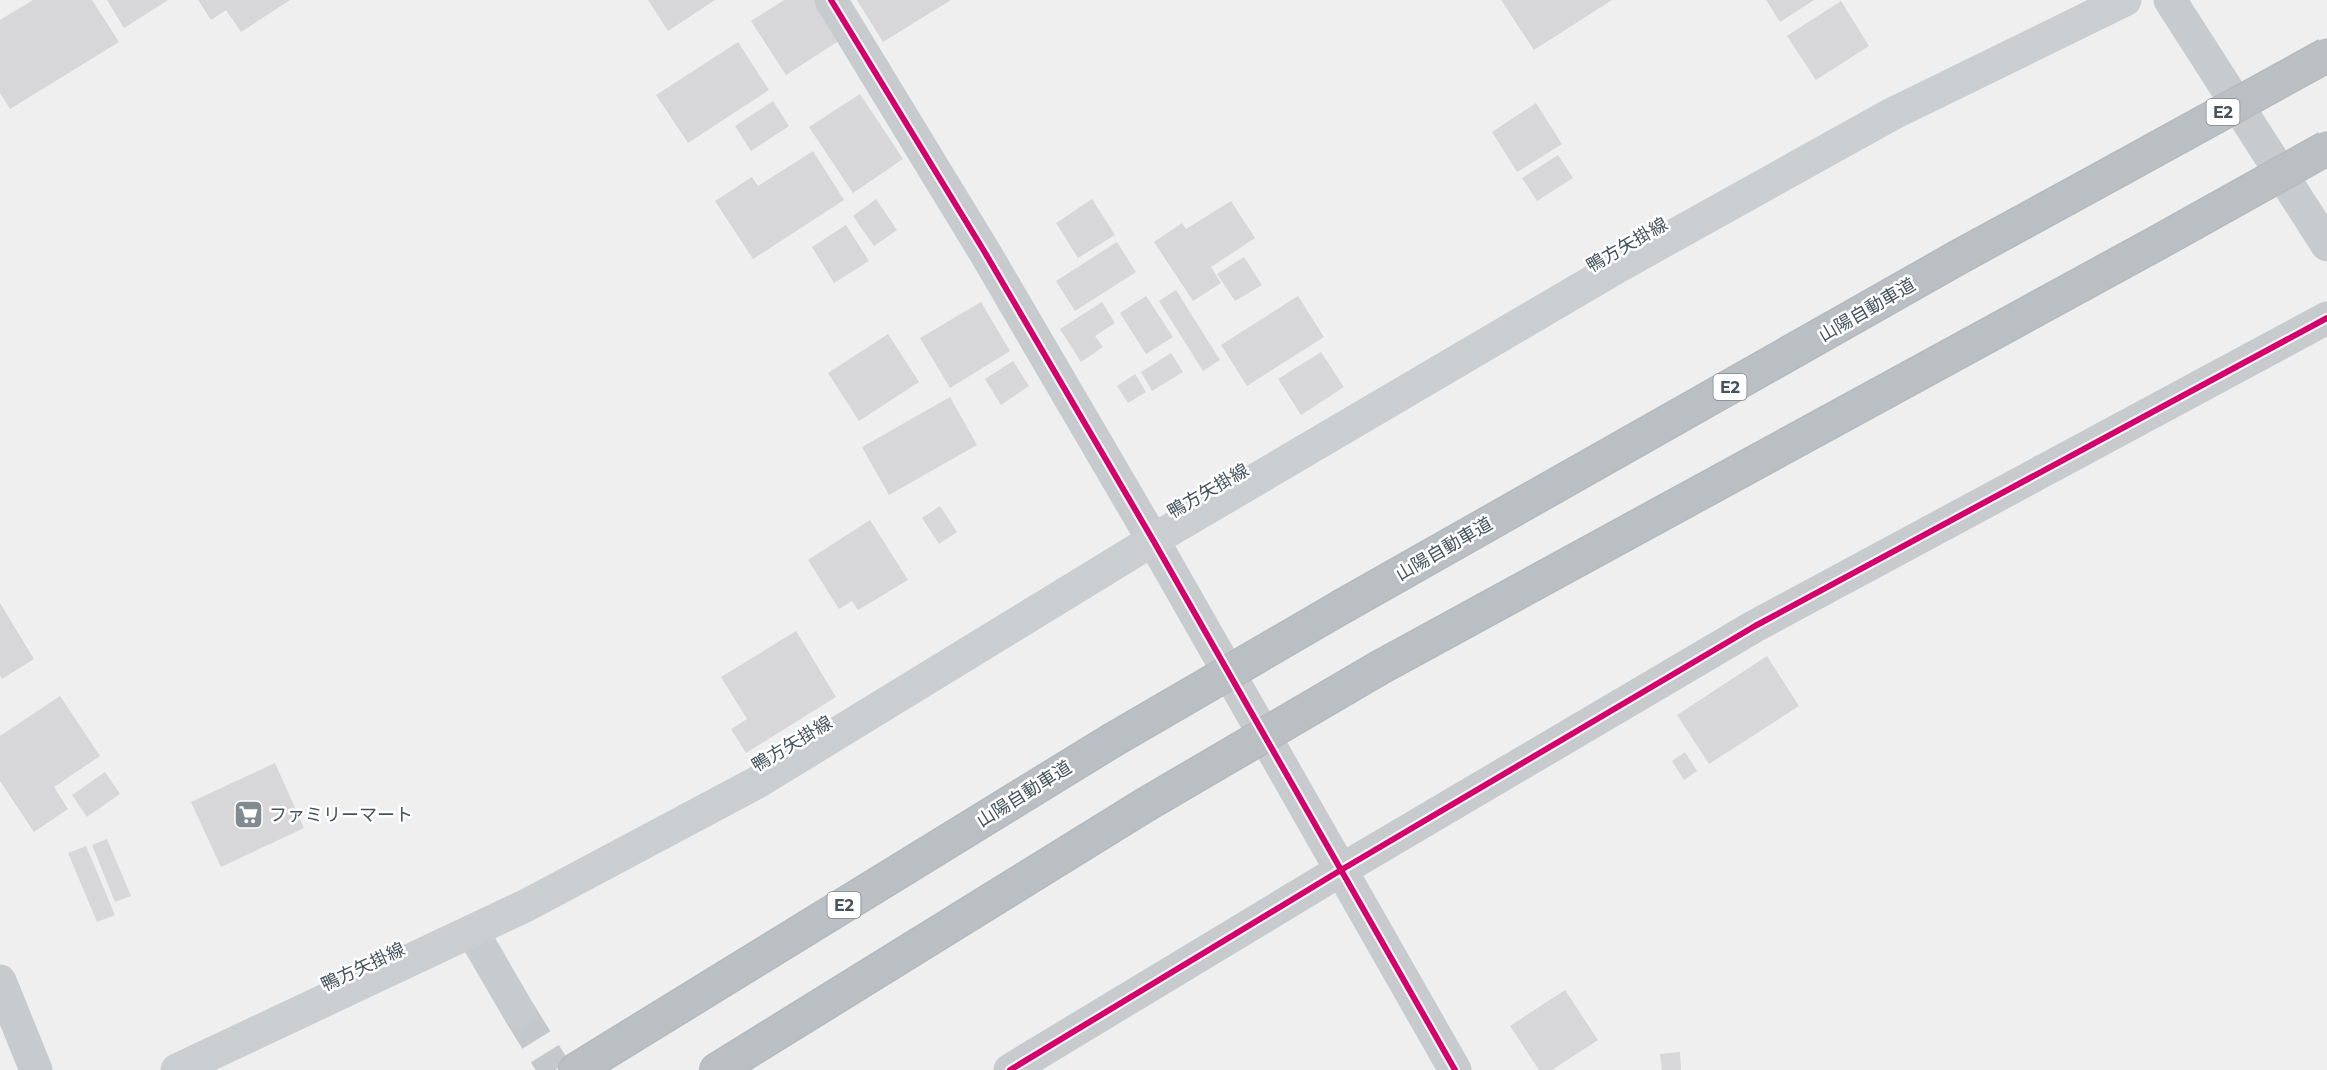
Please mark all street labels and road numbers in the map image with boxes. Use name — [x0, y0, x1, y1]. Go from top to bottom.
road number: E2 — [2206, 99, 2240, 125]
street label: 鴨方矢掛線 — [1583, 213, 1671, 277]
street label: 山陽自動車道 — [1815, 273, 1919, 347]
road number: E2 — [1714, 374, 1746, 400]
street label: 鴨方矢掛線 — [1164, 459, 1252, 523]
street label: 山陽自動車道 — [1392, 512, 1496, 586]
street label: 鴨方矢掛線 — [748, 711, 836, 777]
street label: 山陽自動車道 — [972, 756, 1076, 832]
road number: E2 — [828, 892, 860, 918]
street label: 鴨方矢掛線 — [318, 938, 408, 996]

